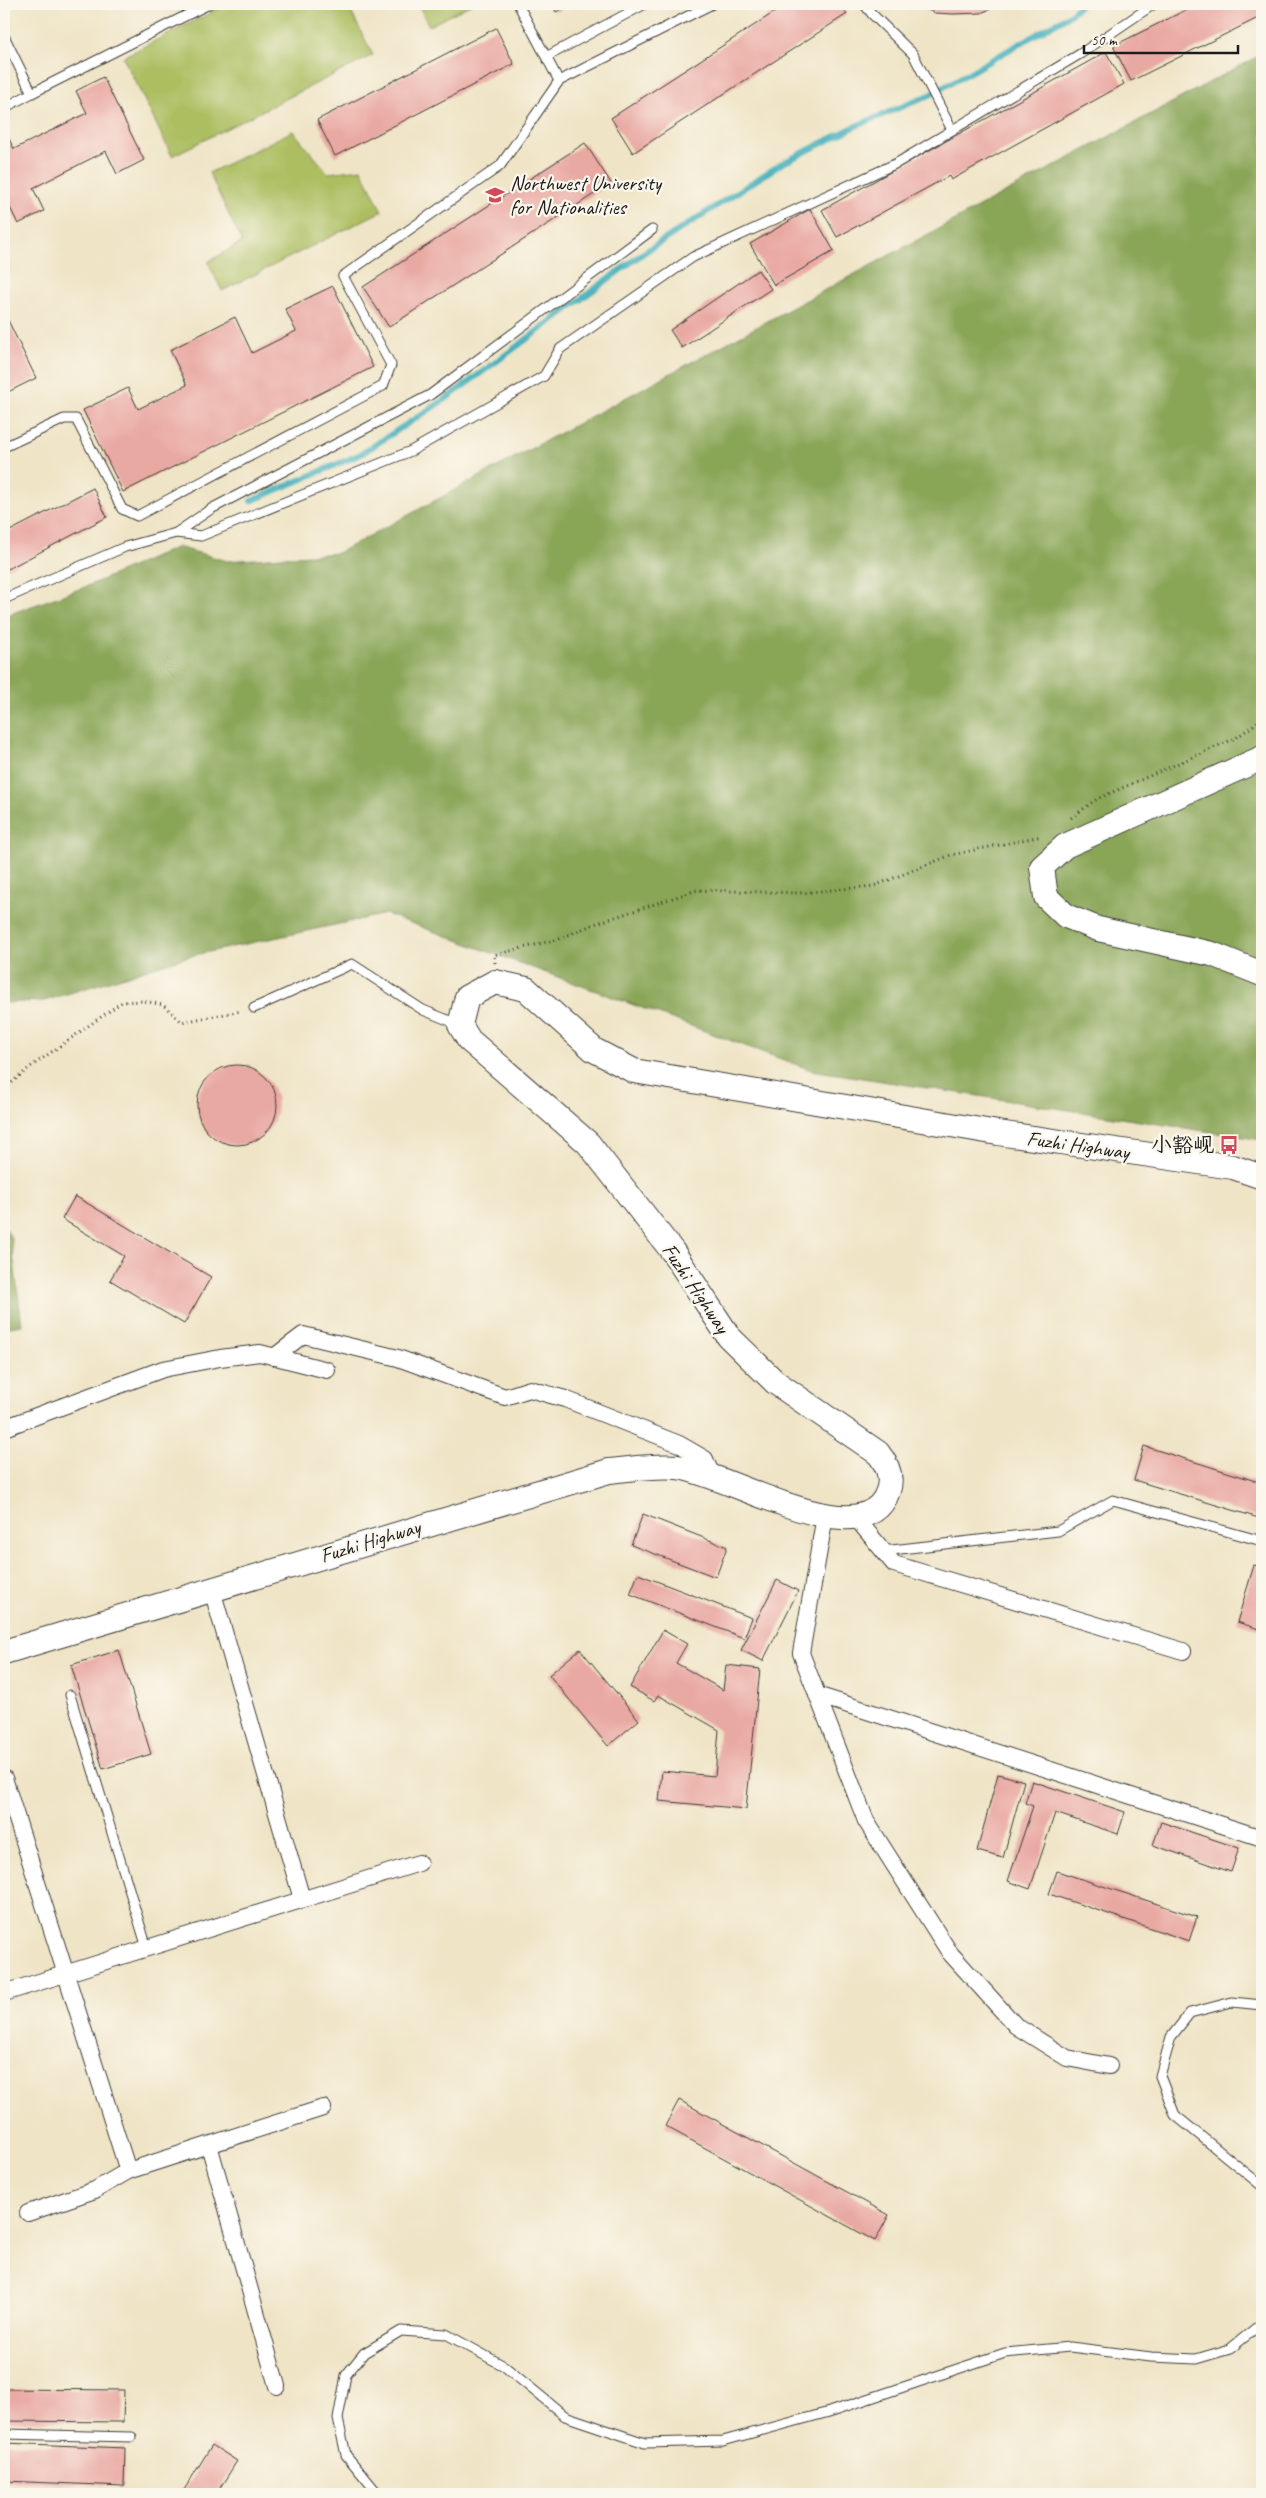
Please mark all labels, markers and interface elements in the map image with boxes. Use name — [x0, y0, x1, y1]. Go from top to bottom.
scale bar — [1084, 22, 1237, 54]
text: 50 m — [1091, 31, 1118, 50]
place label: Northwest University for Nationalities — [510, 170, 663, 220]
school or university icon: Northwest University for Nationalities — [484, 184, 506, 206]
street label: Fuzhi Highway — [1025, 1125, 1133, 1165]
place label: 小豁岘 — [1151, 1132, 1214, 1158]
bus stop icon: 小豁岘 — [1218, 1134, 1240, 1156]
street label: Fuzhi Highway — [656, 1238, 737, 1340]
street label: Fuzhi Highway — [317, 1513, 425, 1568]

